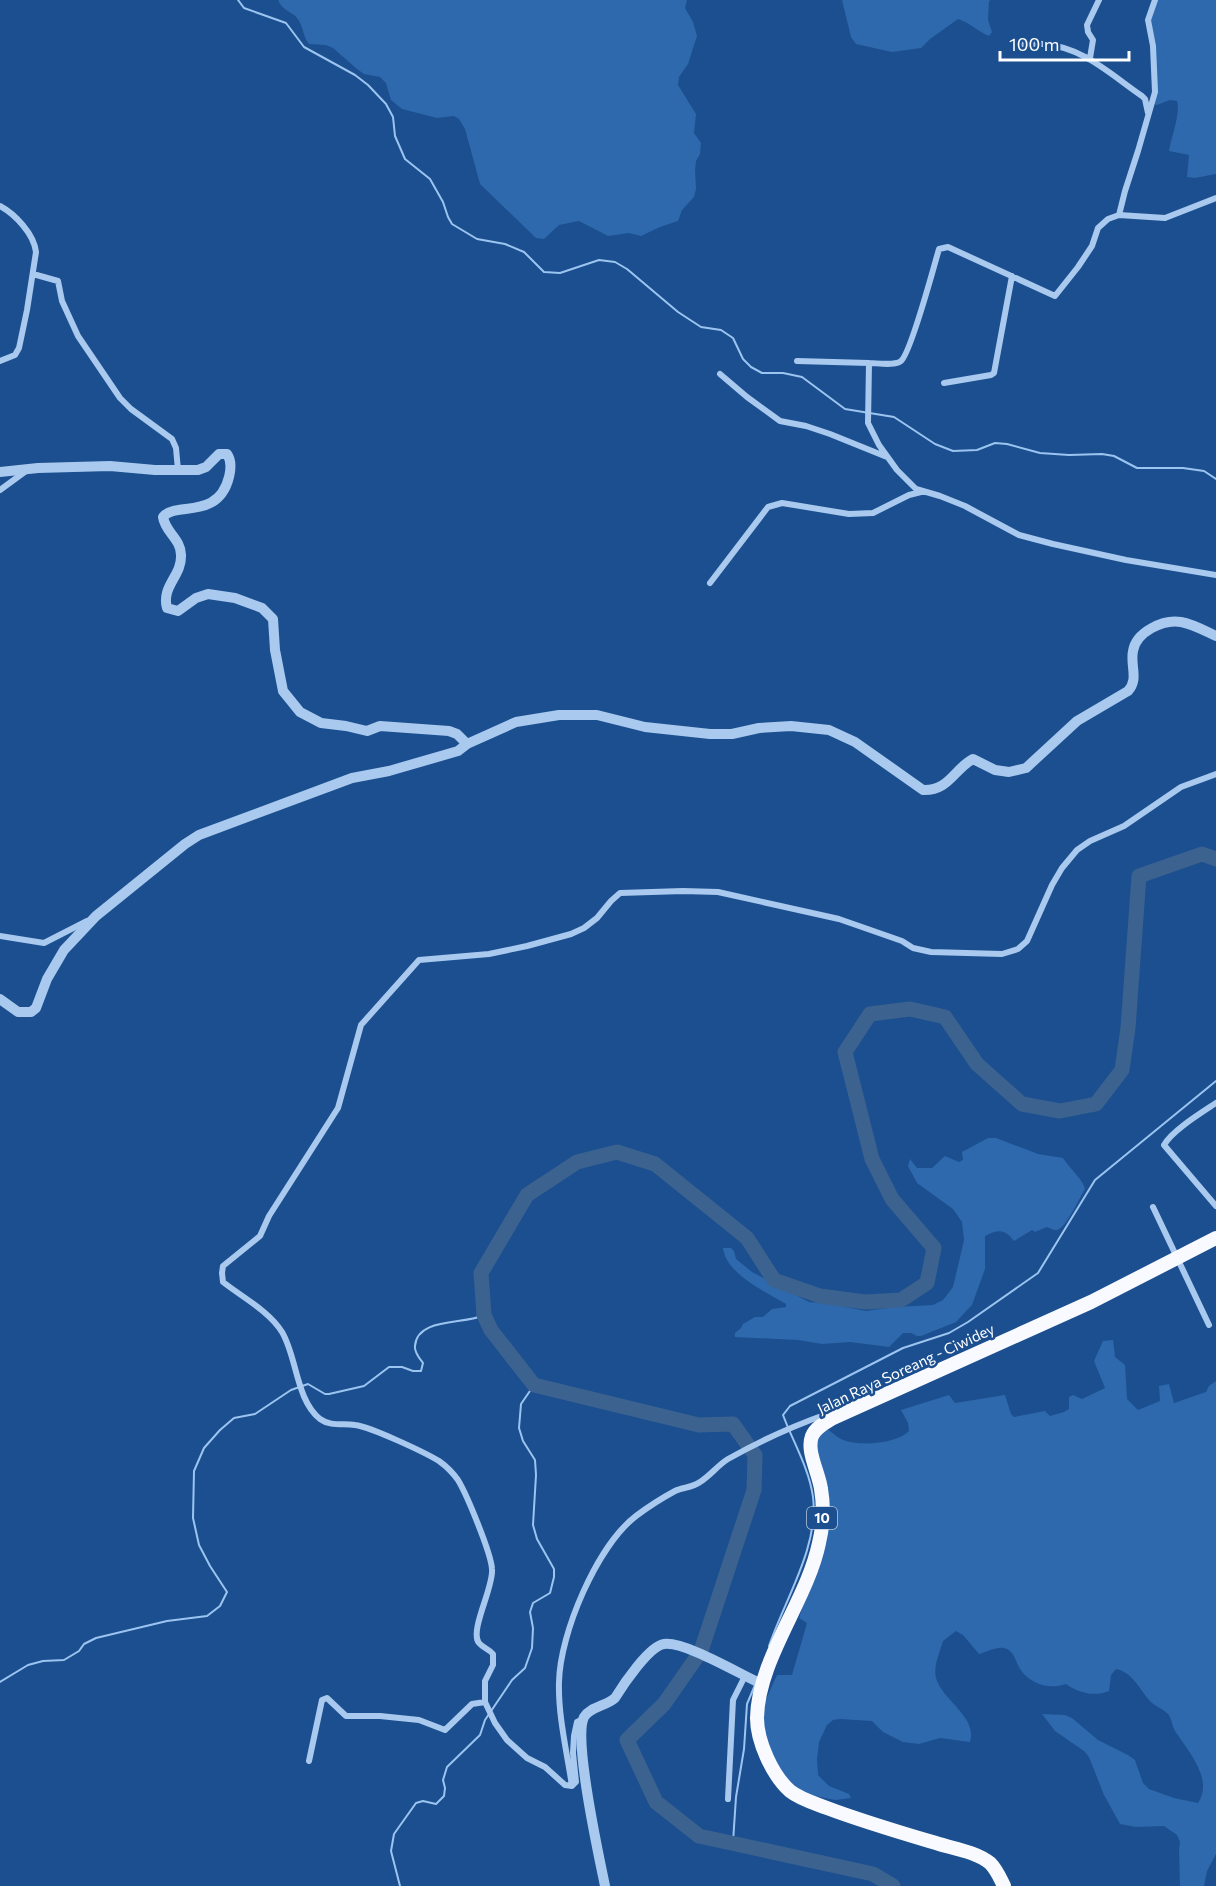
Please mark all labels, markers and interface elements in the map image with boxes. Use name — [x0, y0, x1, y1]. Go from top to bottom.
scale bar — [1000, 24, 1129, 62]
text: 100 m — [1009, 33, 1059, 55]
street label: Jalan Raya Soreang - Ciwidey — [814, 1319, 997, 1417]
road number: 10 — [807, 1507, 837, 1529]

